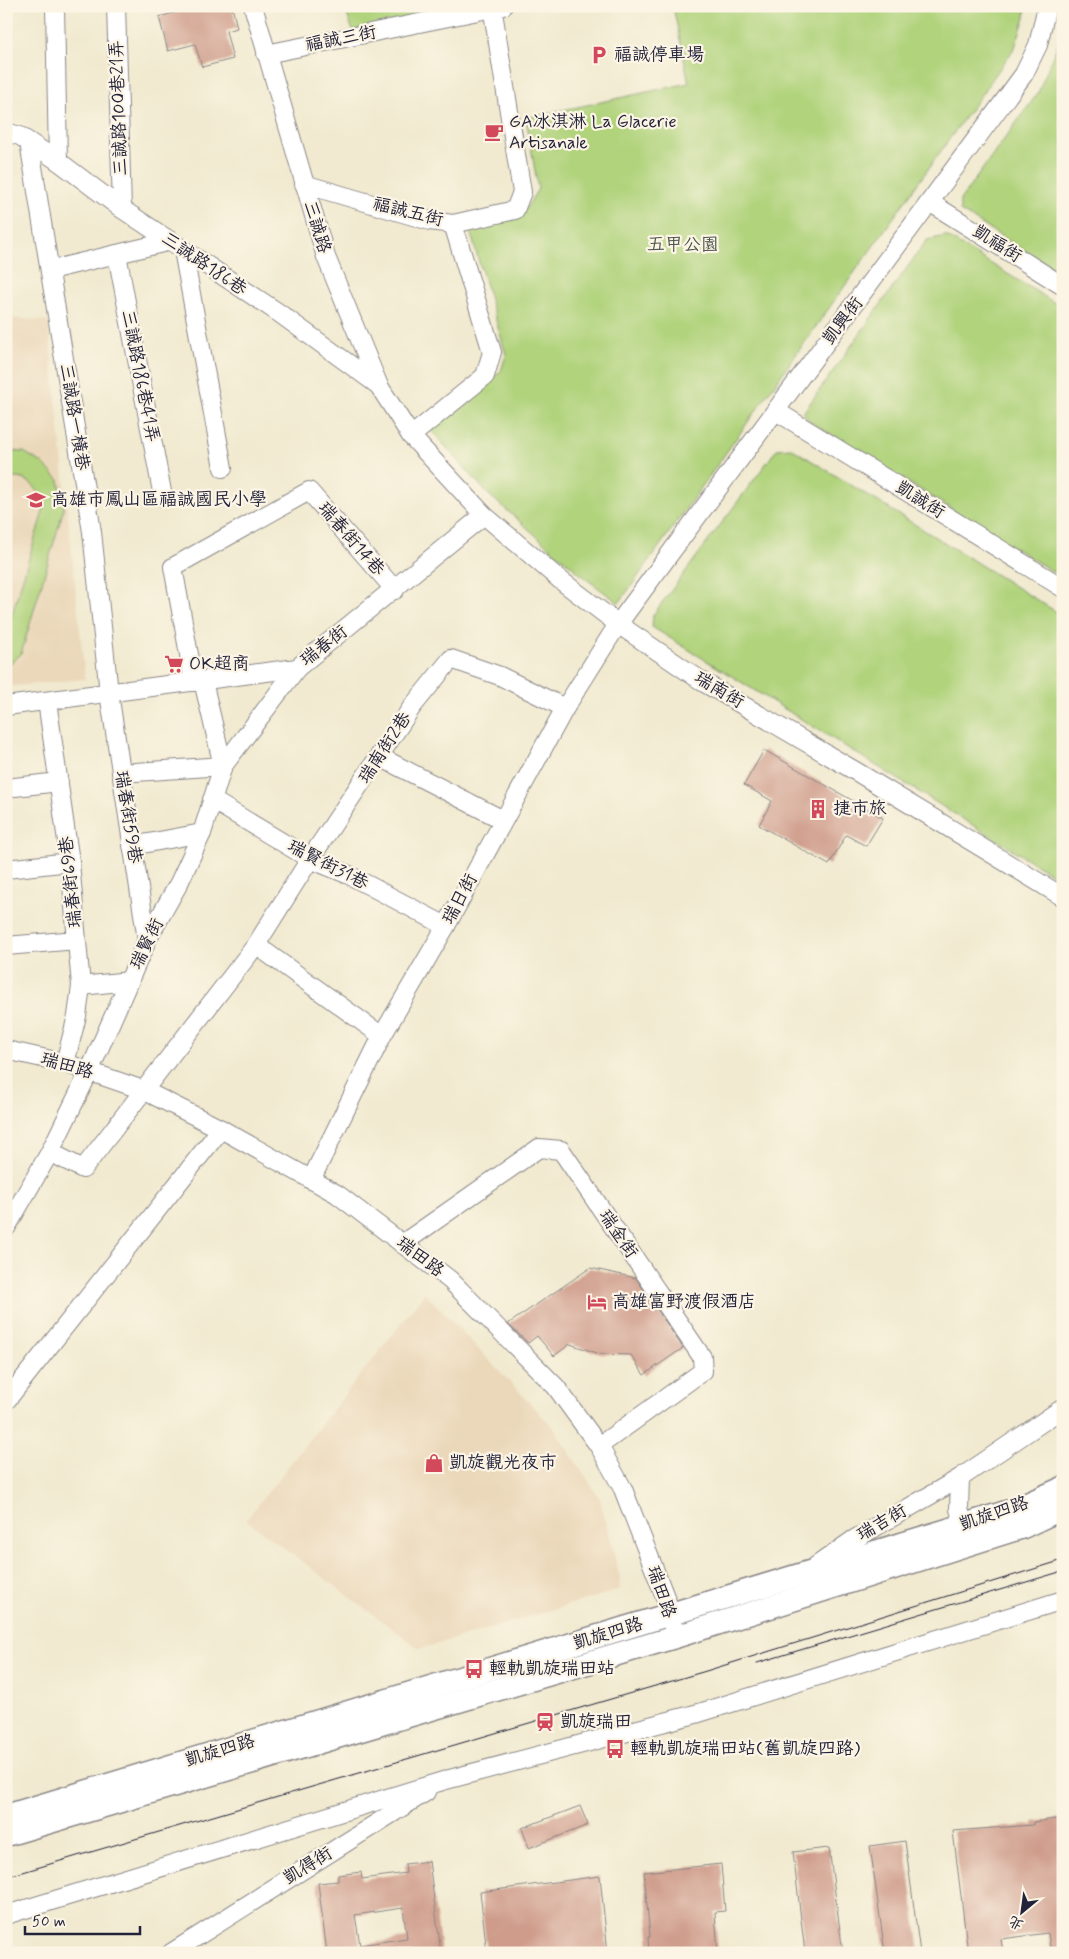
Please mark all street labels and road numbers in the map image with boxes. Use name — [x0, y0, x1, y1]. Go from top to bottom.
street label: 福誠三街 — [303, 20, 379, 58]
street label: 三誠路100巷21弄 — [105, 40, 133, 176]
street label: 福誠五街 — [370, 192, 446, 232]
street label: 三誠路 — [298, 198, 336, 256]
street label: 凱福街 — [968, 220, 1026, 268]
street label: 三誠路186巷 — [157, 227, 251, 301]
street label: 凱興街 — [817, 292, 869, 350]
street label: 三誠路186巷41弄 — [115, 308, 165, 444]
street label: 三誠路一橫巷 — [54, 362, 94, 472]
street label: 凱誠街 — [891, 476, 949, 524]
street label: 瑞春街14巷 — [312, 497, 390, 581]
street label: 瑞春街 — [295, 620, 353, 672]
street label: 瑞南街 — [690, 666, 748, 714]
street label: 瑞南街2巷 — [353, 708, 417, 788]
street label: 瑞春街59巷 — [109, 769, 147, 865]
street label: 瑞賢街31巷 — [283, 834, 373, 896]
street label: 瑞春街69巷 — [54, 835, 88, 929]
street label: 瑞日街 — [437, 870, 483, 928]
street label: 瑞賢街 — [124, 914, 170, 974]
street label: 瑞田路 — [38, 1047, 96, 1085]
street label: 瑞金街 — [593, 1205, 643, 1263]
street label: 瑞田路 — [391, 1231, 449, 1283]
street label: 凱旋四路 — [956, 1491, 1032, 1537]
street label: 瑞吉街 — [853, 1499, 911, 1547]
street label: 瑞田路 — [641, 1563, 681, 1621]
street label: 凱旋四路 — [570, 1612, 646, 1656]
street label: 凱旋四路 — [182, 1729, 258, 1773]
street label: 凱得街 — [279, 1842, 337, 1890]

